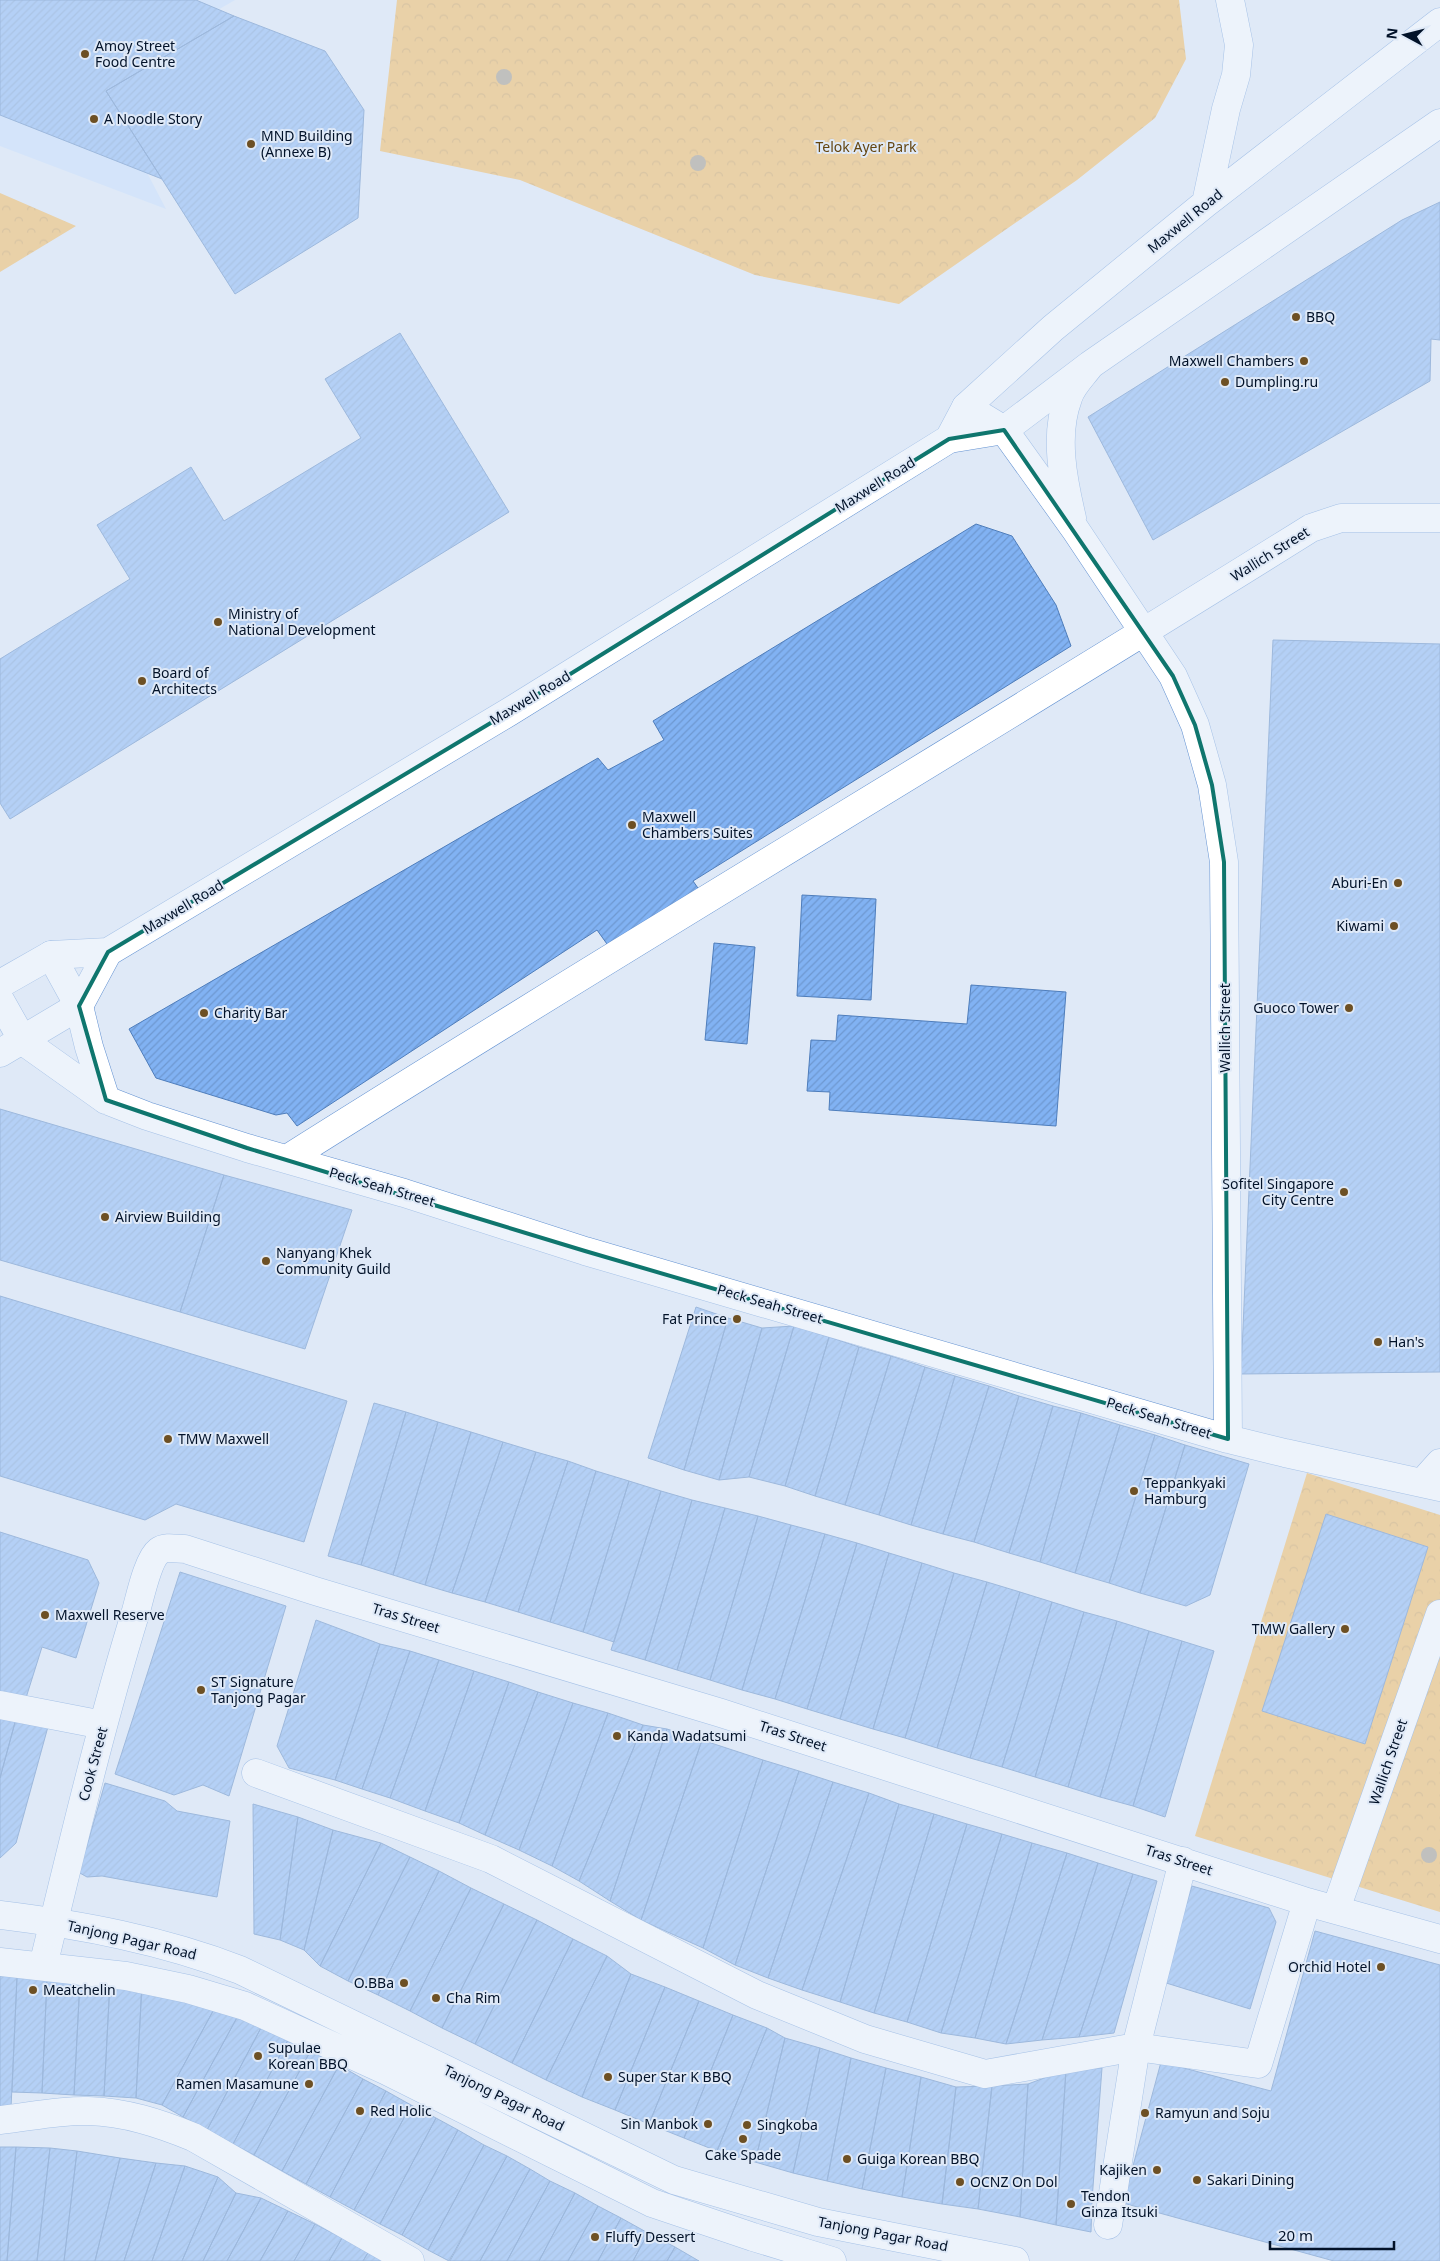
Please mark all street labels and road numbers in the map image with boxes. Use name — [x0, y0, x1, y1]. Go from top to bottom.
street label: Maxwell Road — [1143, 184, 1226, 257]
street label: Maxwell Road — [831, 452, 919, 517]
street label: Wallich Street — [1227, 522, 1313, 585]
street label: Maxwell Road — [486, 666, 574, 729]
street label: Maxwell Road — [139, 875, 227, 938]
street label: Wallich Street — [1215, 983, 1234, 1073]
street label: Peck Seah Street — [327, 1162, 437, 1211]
street label: Peck Seah Street — [715, 1279, 825, 1328]
street label: Peck Seah Street — [1104, 1392, 1214, 1443]
street label: Tras Street — [370, 1598, 442, 1637]
street label: Tras Street — [757, 1716, 829, 1755]
street label: Wallich Street — [1364, 1716, 1411, 1807]
street label: Cook Street — [74, 1725, 112, 1803]
street label: Tras Street — [1143, 1840, 1215, 1879]
street label: Tanjong Pagar Road — [66, 1915, 199, 1964]
street label: Tanjong Pagar Road — [441, 2060, 568, 2135]
street label: Tanjong Pagar Road — [816, 2212, 950, 2255]

